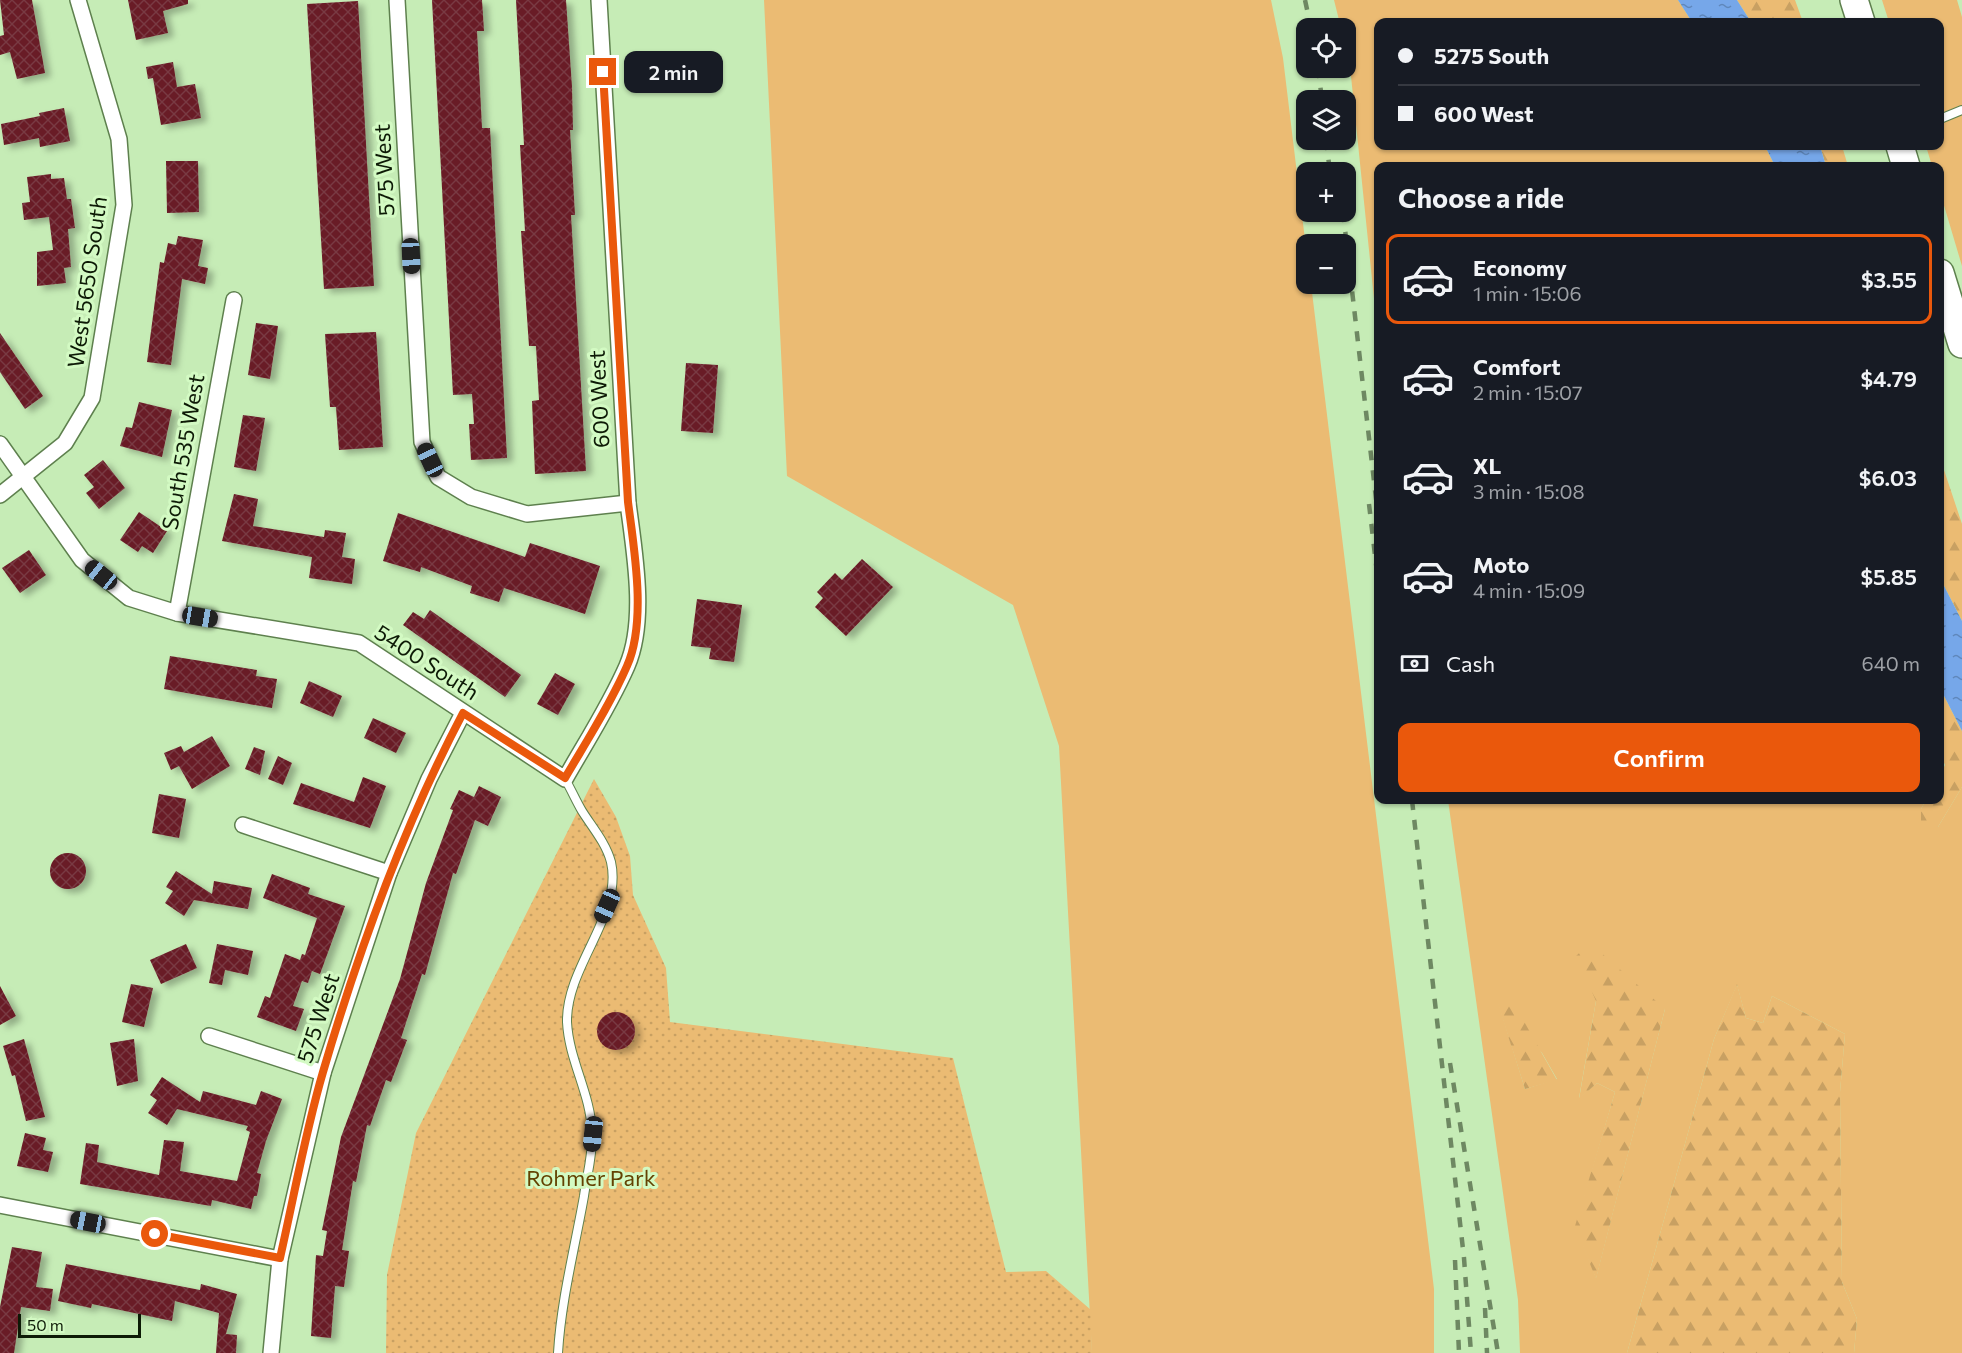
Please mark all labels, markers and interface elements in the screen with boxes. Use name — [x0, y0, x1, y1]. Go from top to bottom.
map controls — [1296, 18, 1356, 294]
button: locate — [1296, 18, 1356, 78]
text: 5275 South — [1434, 42, 1549, 69]
callout: 2 min — [624, 51, 723, 93]
route end — [589, 58, 616, 85]
text: 2 min — [649, 60, 698, 84]
button: layers — [1296, 90, 1356, 150]
text: 600 West — [1434, 100, 1534, 127]
street label: 575 West — [368, 123, 399, 217]
button: + — [1296, 162, 1356, 222]
text: Choose a ride — [1398, 181, 1564, 214]
street label: West 5650 South — [61, 194, 112, 369]
button: − — [1296, 234, 1356, 294]
car — [401, 238, 421, 274]
icon: car — [1401, 252, 1455, 306]
text: Economy — [1473, 254, 1567, 281]
text: $3.55 — [1861, 266, 1917, 293]
text: 1 min · 15:06 — [1473, 281, 1582, 305]
street label: 600 West — [582, 350, 615, 449]
icon: car — [1401, 351, 1455, 405]
text: Comfort — [1473, 353, 1561, 380]
text: $4.79 — [1860, 365, 1917, 392]
street label: South 535 West — [156, 372, 209, 532]
text: 2 min · 15:07 — [1473, 380, 1583, 404]
car — [414, 440, 446, 480]
icon: car — [1401, 450, 1455, 504]
text: XL — [1473, 452, 1501, 479]
text: $6.03 — [1859, 464, 1917, 491]
text: 3 min · 15:08 — [1473, 479, 1585, 503]
icon: car — [1401, 549, 1455, 603]
text: Moto — [1473, 551, 1529, 578]
car — [81, 557, 121, 593]
text: $5.85 — [1860, 563, 1917, 590]
text: 4 min · 15:09 — [1473, 578, 1585, 602]
car — [181, 605, 219, 629]
street label: 5400 South — [370, 618, 484, 705]
icon: cash — [1398, 647, 1431, 680]
text: Cash — [1446, 650, 1495, 677]
text: 640 m — [1862, 651, 1920, 675]
button: Confirm — [1398, 723, 1920, 792]
car — [591, 886, 623, 926]
street label: 575 West — [290, 970, 345, 1066]
car — [582, 1115, 604, 1153]
park label: Rohmer Park — [526, 1164, 656, 1191]
car — [69, 1210, 107, 1234]
route start — [141, 1220, 168, 1247]
scale bar — [18, 1311, 141, 1338]
text: 50 m — [27, 1315, 64, 1334]

